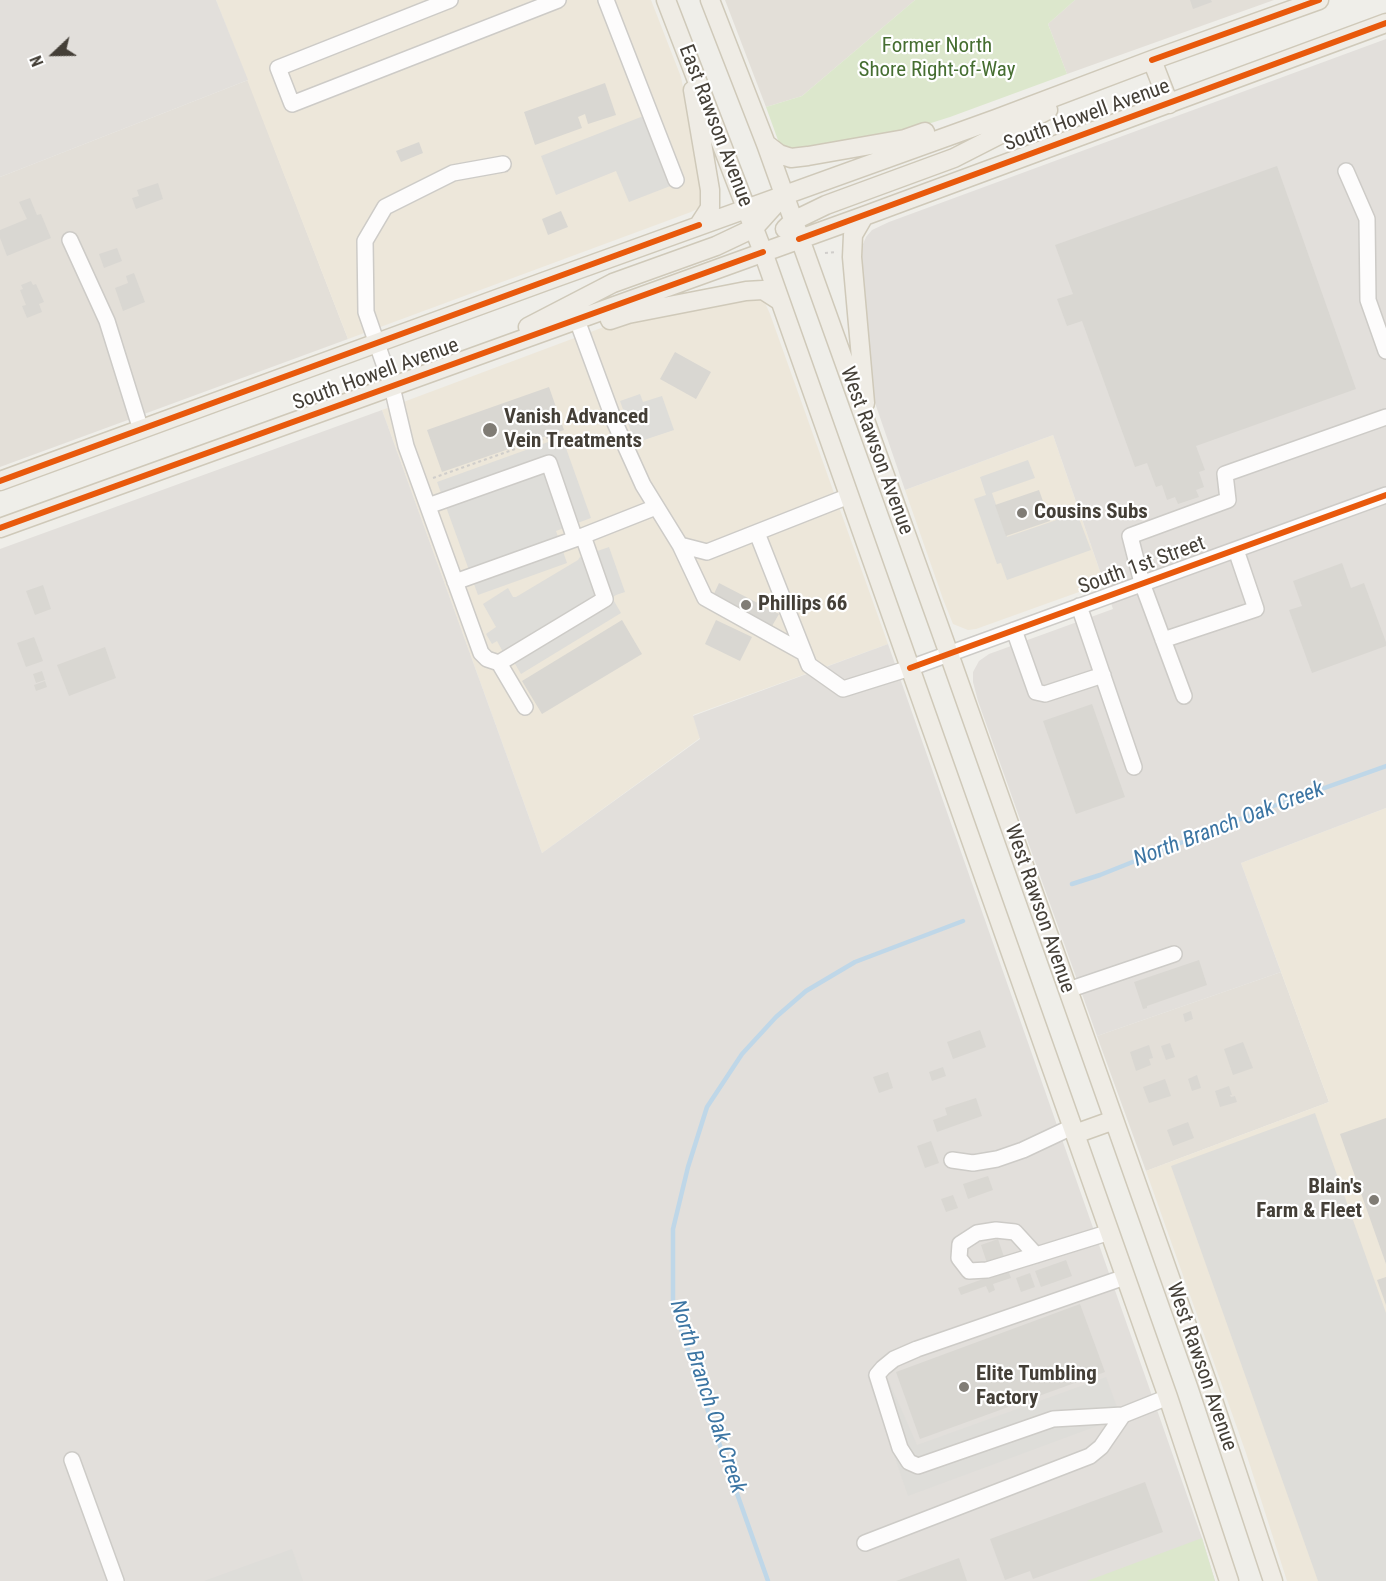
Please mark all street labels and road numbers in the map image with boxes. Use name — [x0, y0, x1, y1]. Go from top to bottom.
street label: East Rawson Avenue — [673, 41, 757, 211]
street label: South Howell Avenue — [1001, 74, 1173, 158]
street label: South Howell Avenue — [290, 333, 462, 417]
street label: West Rawson Avenue — [834, 364, 918, 538]
street label: South 1st Street — [1075, 531, 1209, 601]
street label: West Rawson Avenue — [998, 821, 1080, 997]
street label: West Rawson Avenue — [1160, 1279, 1242, 1455]

